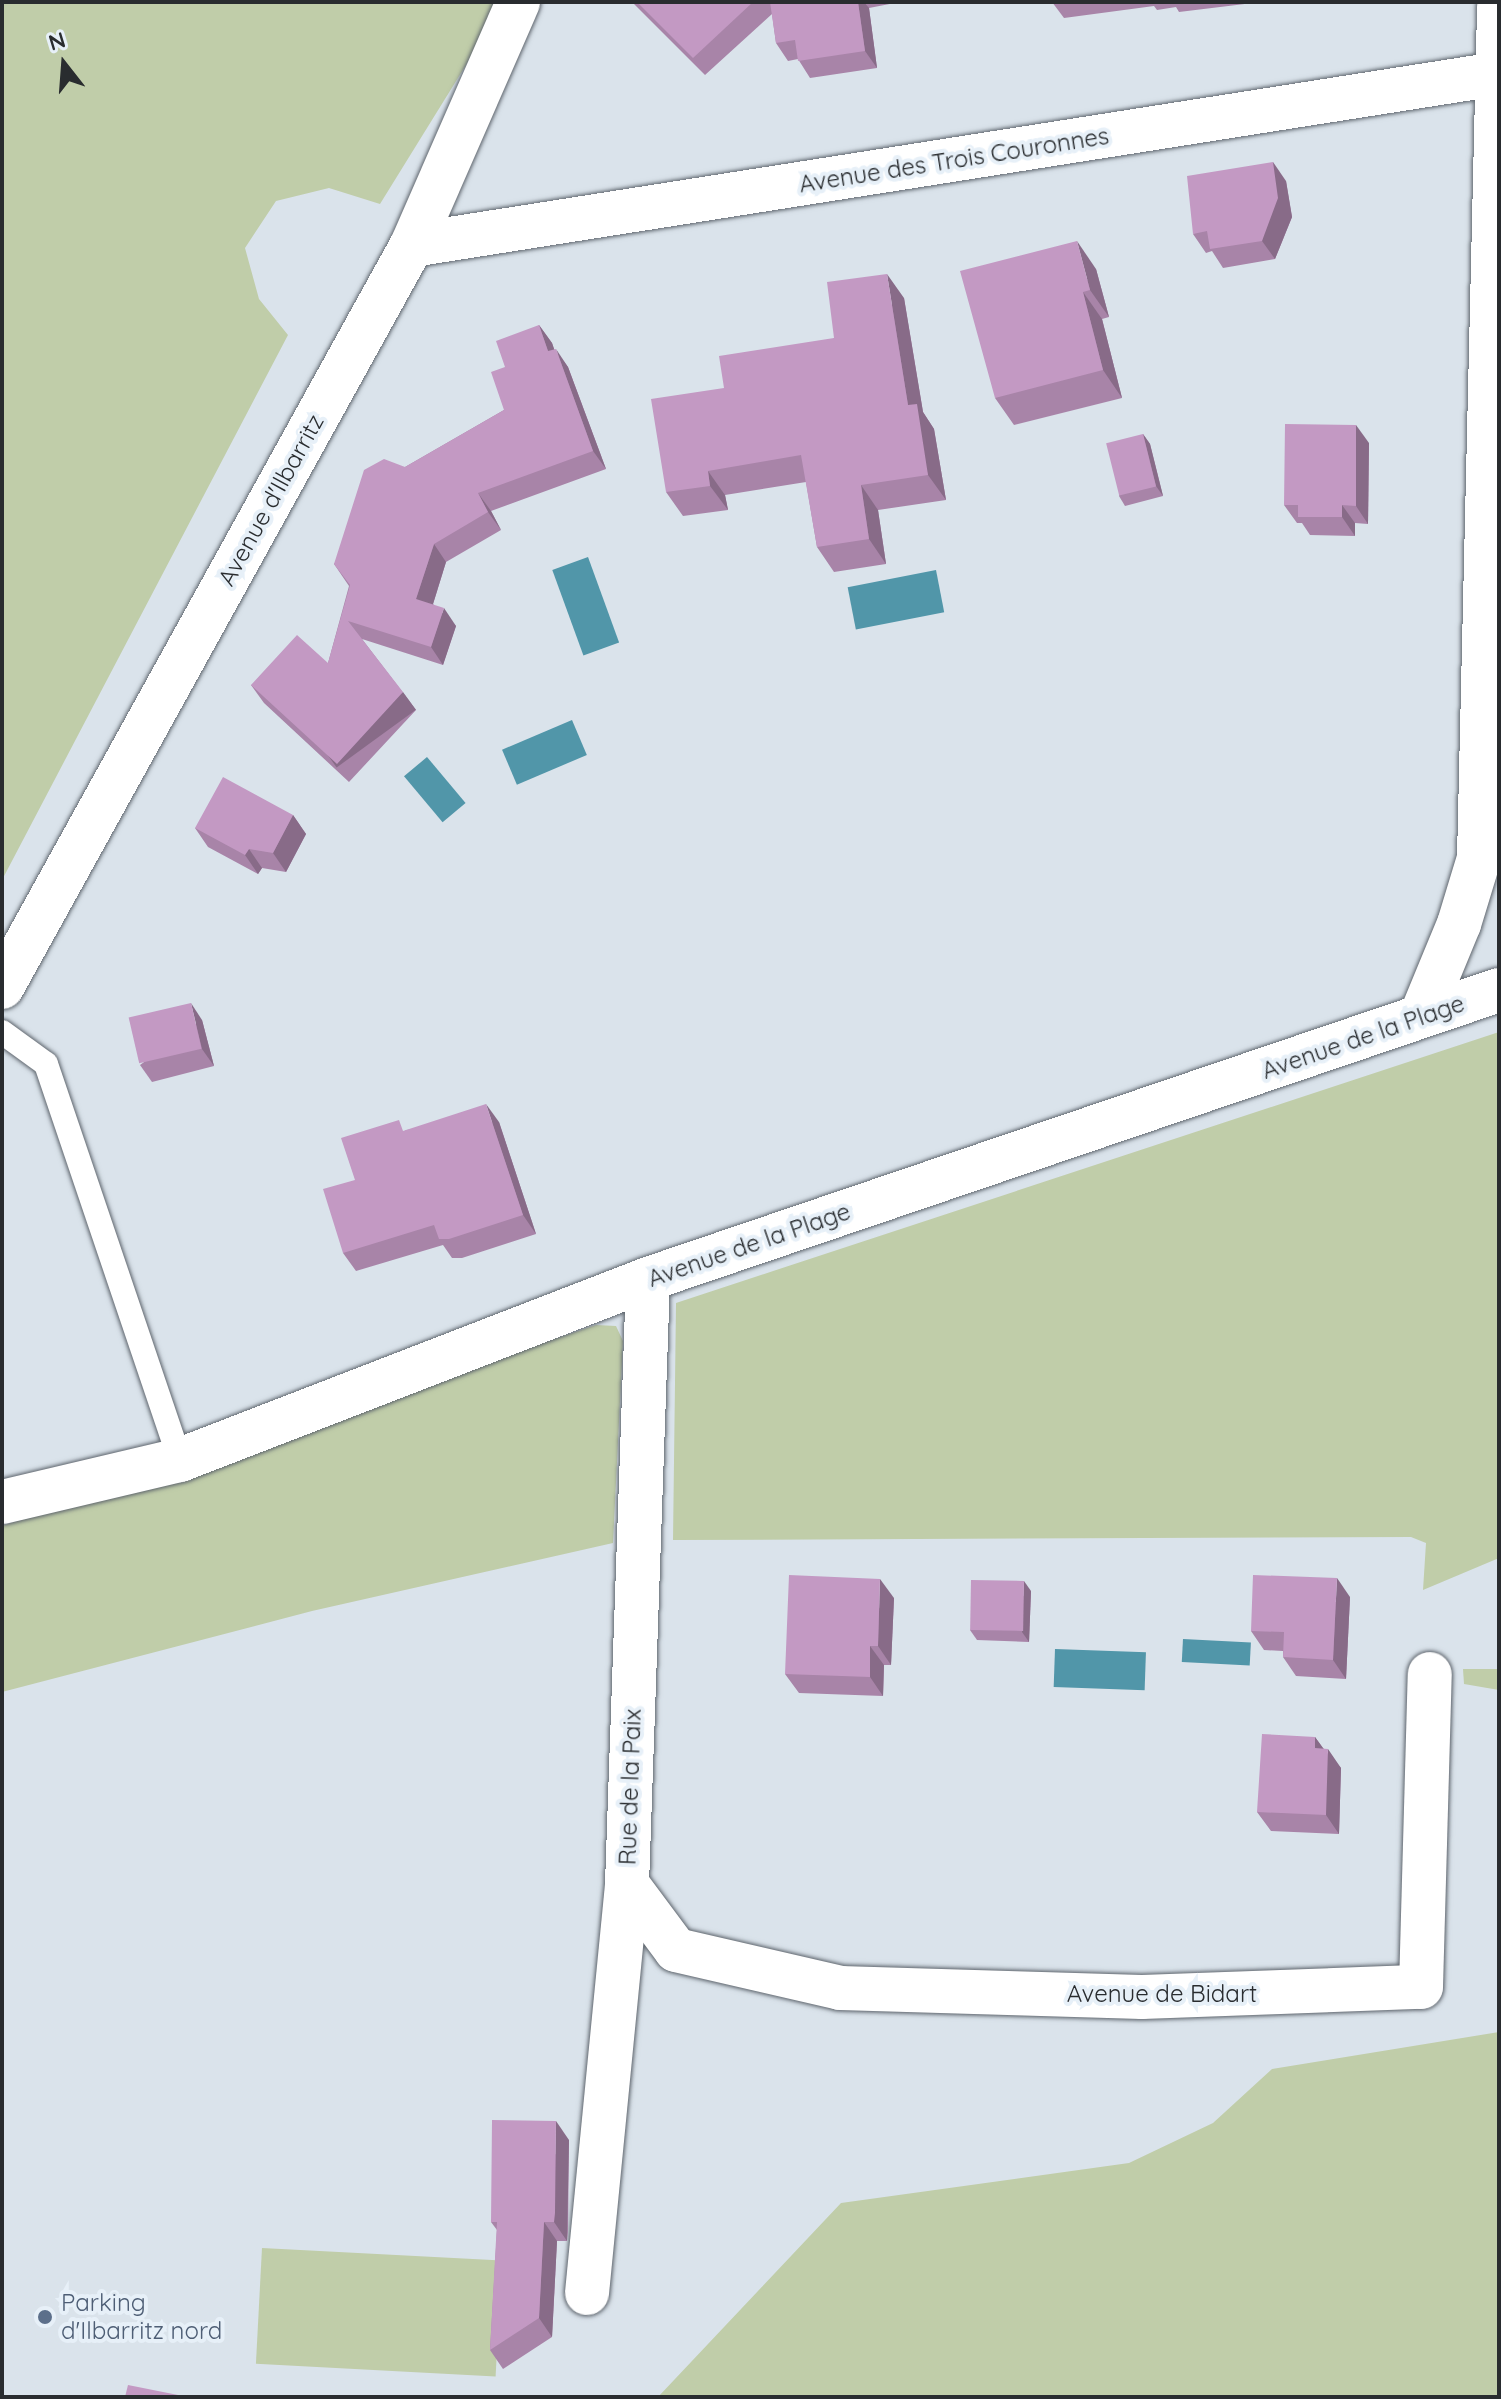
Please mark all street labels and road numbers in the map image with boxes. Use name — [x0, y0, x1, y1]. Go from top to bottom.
street label: Avenue des Trois Couronnes — [797, 121, 1111, 199]
street label: Avenue d'Ilbarritz — [212, 409, 330, 591]
street label: Avenue de la Plage — [1258, 989, 1468, 1085]
street label: Avenue de la Plage — [644, 1197, 854, 1293]
street label: Rue de la Paix — [613, 1708, 647, 1866]
street label: Avenue de Bidart — [1067, 1980, 1257, 2008]

